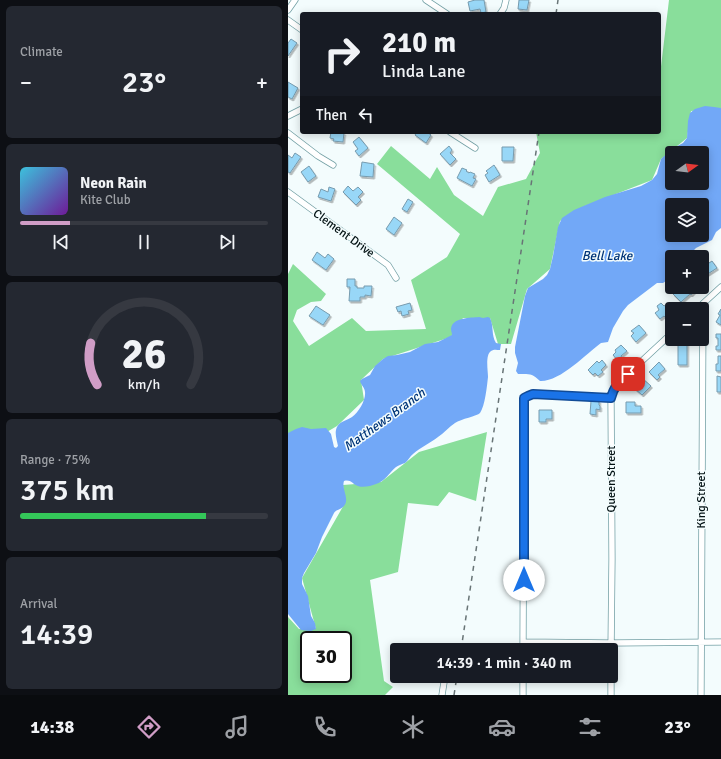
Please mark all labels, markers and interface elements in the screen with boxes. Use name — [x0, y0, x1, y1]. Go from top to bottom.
text: 210 m — [382, 26, 456, 60]
icon: right — [316, 28, 368, 80]
text: Climate — [20, 44, 63, 60]
text: Linda Lane — [382, 60, 466, 82]
text: 23° — [122, 64, 166, 101]
text: − — [20, 69, 32, 96]
text: + — [256, 69, 268, 96]
icon: left — [355, 104, 377, 126]
text: Then — [316, 106, 347, 124]
north arrow — [665, 146, 709, 190]
map controls — [665, 146, 709, 346]
text: Neon Rain — [80, 174, 147, 192]
text: Kite Club — [80, 192, 131, 208]
button: layers — [665, 198, 709, 242]
street label: Clement Drive — [310, 206, 377, 261]
icon: previous — [50, 231, 72, 253]
icon: pause — [133, 231, 155, 253]
icon: next — [216, 231, 238, 253]
water label: Bell Lake — [582, 248, 634, 264]
button: + — [665, 250, 709, 294]
button: − — [665, 302, 709, 346]
text: 26 — [122, 329, 166, 380]
pin — [611, 357, 645, 391]
icon: arrive — [617, 363, 639, 385]
text: km/h — [128, 376, 160, 393]
water label: Matthews Branch — [341, 384, 429, 455]
street label: Queen Street — [604, 446, 619, 512]
text: Range · 75% — [20, 452, 90, 468]
street label: King Street — [694, 471, 709, 529]
text: 375 km — [20, 472, 115, 509]
position arrow — [503, 559, 545, 601]
text: Arrival — [20, 596, 57, 612]
text: 14:39 — [20, 616, 93, 653]
speed limit sign: 30 — [300, 631, 352, 683]
text: 14:39 · 1 min · 340 m — [437, 654, 571, 672]
icon: directions — [135, 713, 163, 741]
icon: music — [223, 713, 251, 741]
icon: phone — [311, 713, 339, 741]
icon: climate — [399, 713, 427, 741]
icon: car — [488, 713, 516, 741]
icon: filters — [576, 713, 604, 741]
text: 14:38 — [30, 716, 74, 738]
text: 23° — [664, 716, 691, 738]

